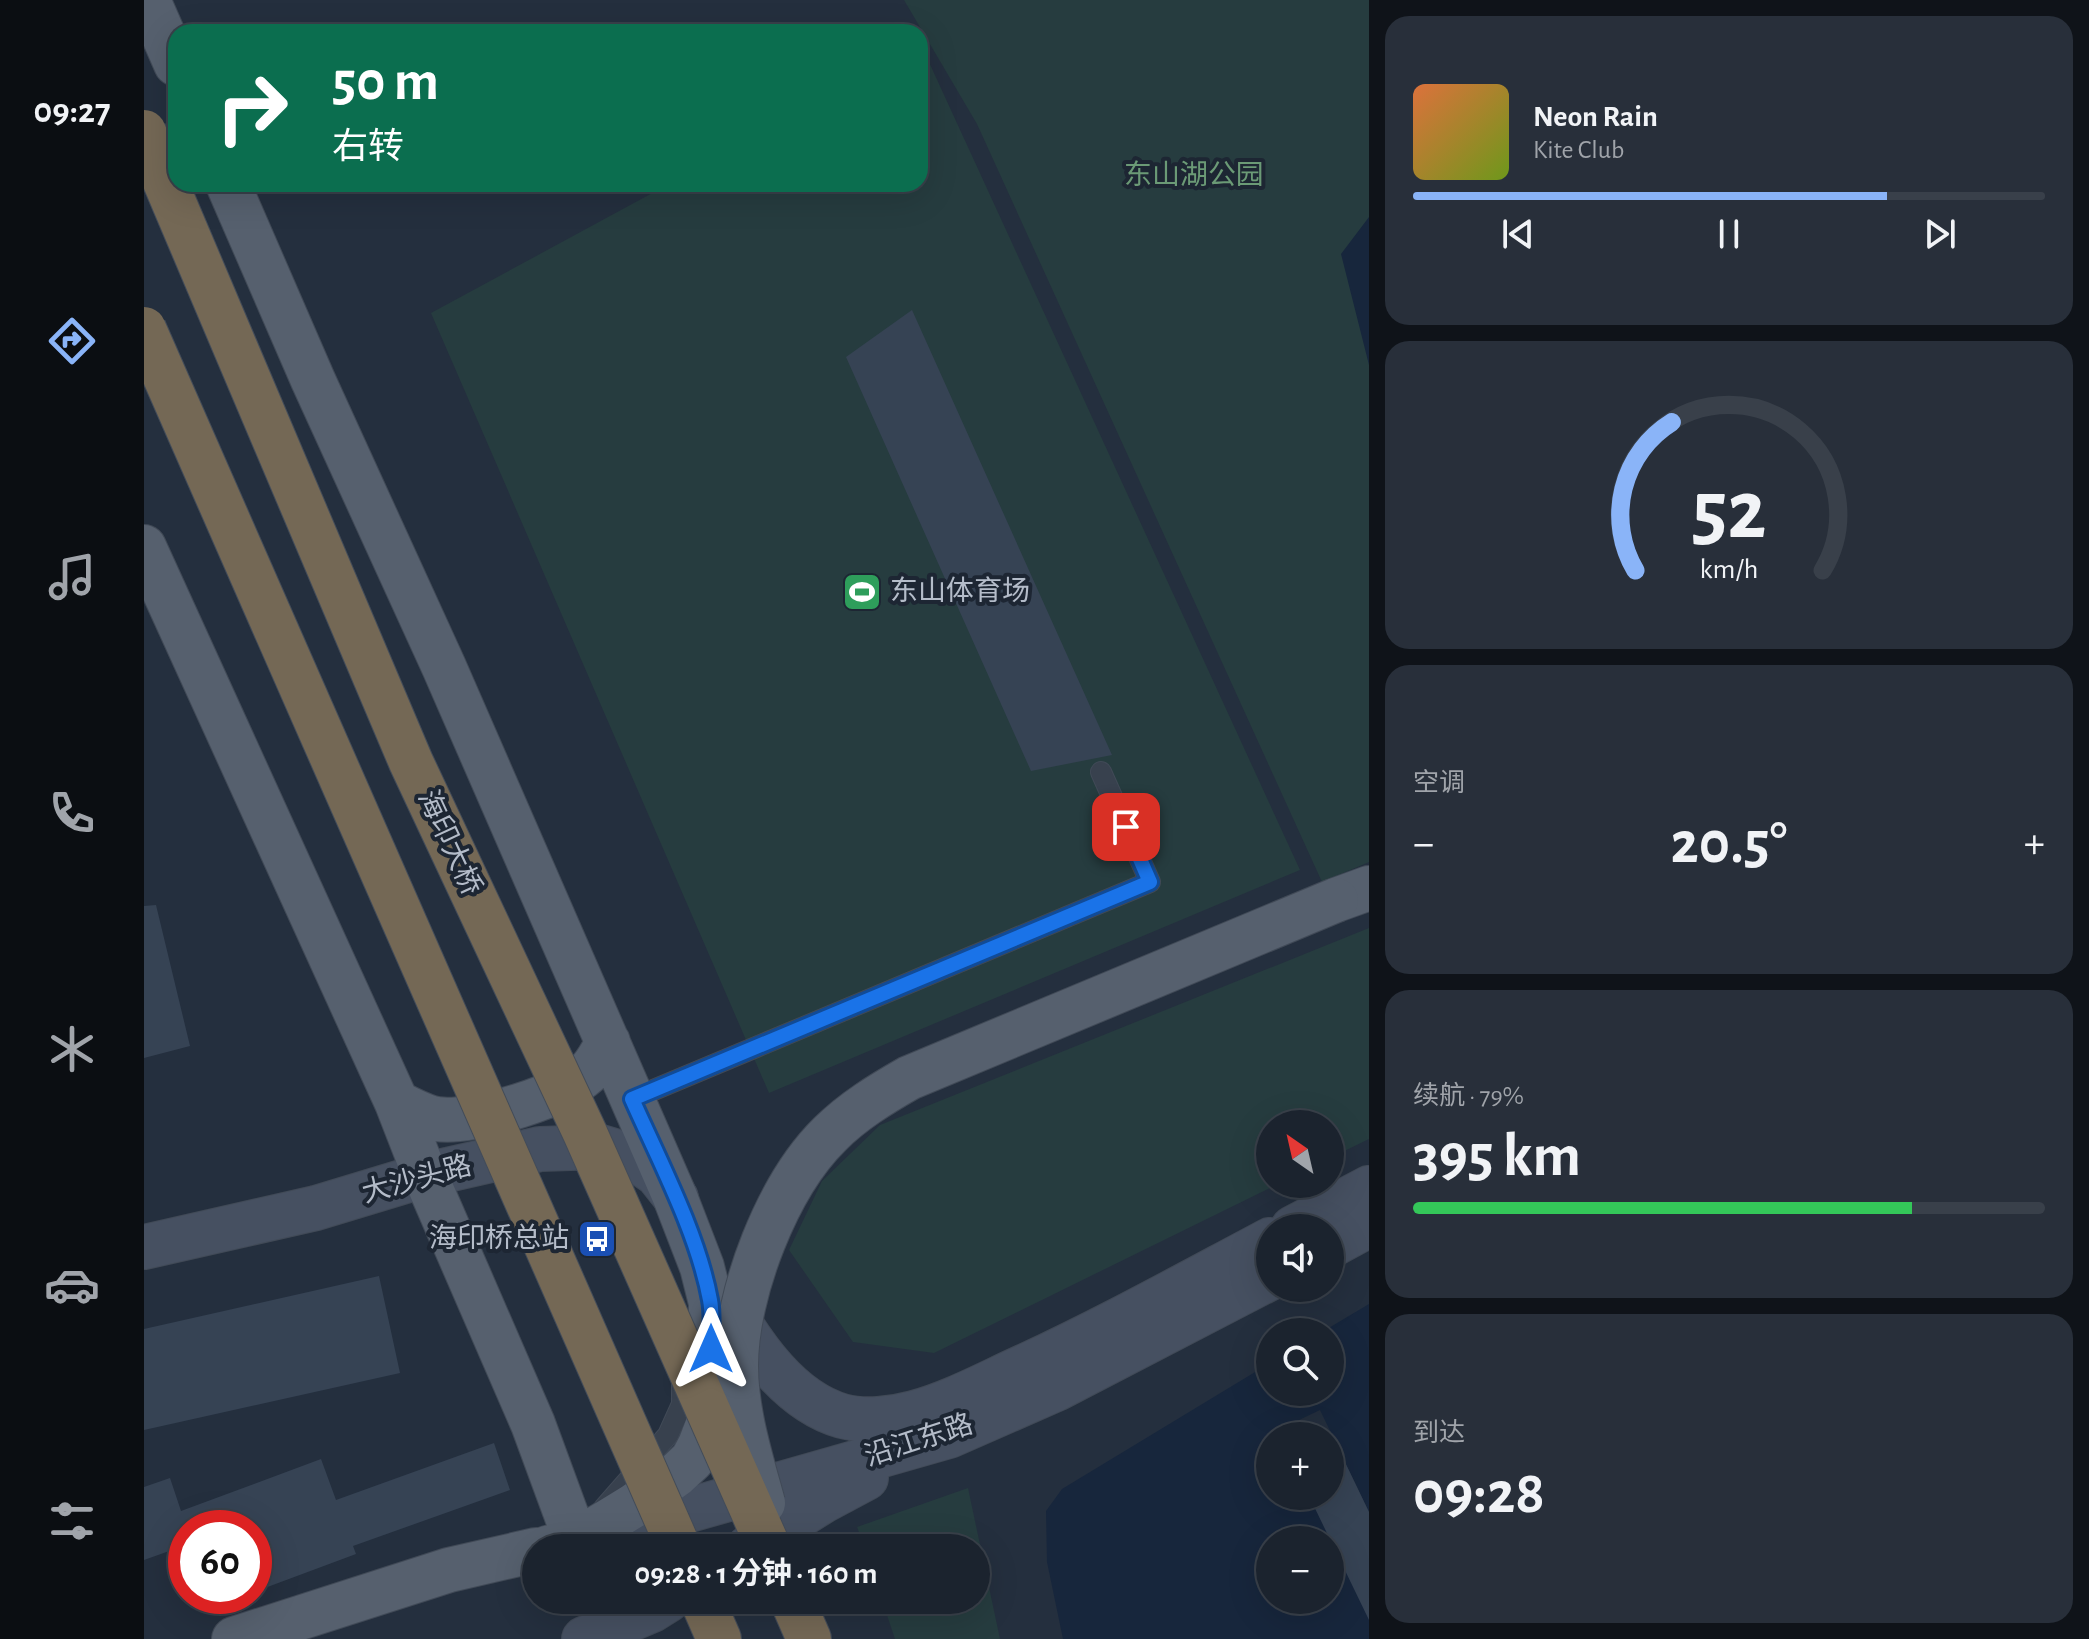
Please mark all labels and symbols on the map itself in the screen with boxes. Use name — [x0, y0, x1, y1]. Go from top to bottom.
park label: 东山湖公园 — [1124, 160, 1264, 190]
sports icon: 东山体育场 — [841, 571, 883, 613]
place label: 东山体育场 — [890, 576, 1030, 606]
street label: 海印大桥 — [413, 785, 487, 900]
pin — [1092, 793, 1160, 861]
north arrow — [1256, 1110, 1344, 1198]
street label: 大沙头路 — [359, 1150, 475, 1208]
bus stop icon: 海印桥总站 — [576, 1218, 618, 1260]
place label: 海印桥总站 — [429, 1223, 569, 1253]
position arrow — [669, 1307, 753, 1391]
street label: 沿江东路 — [861, 1408, 977, 1472]
speed limit sign: 60 — [168, 1510, 272, 1614]

